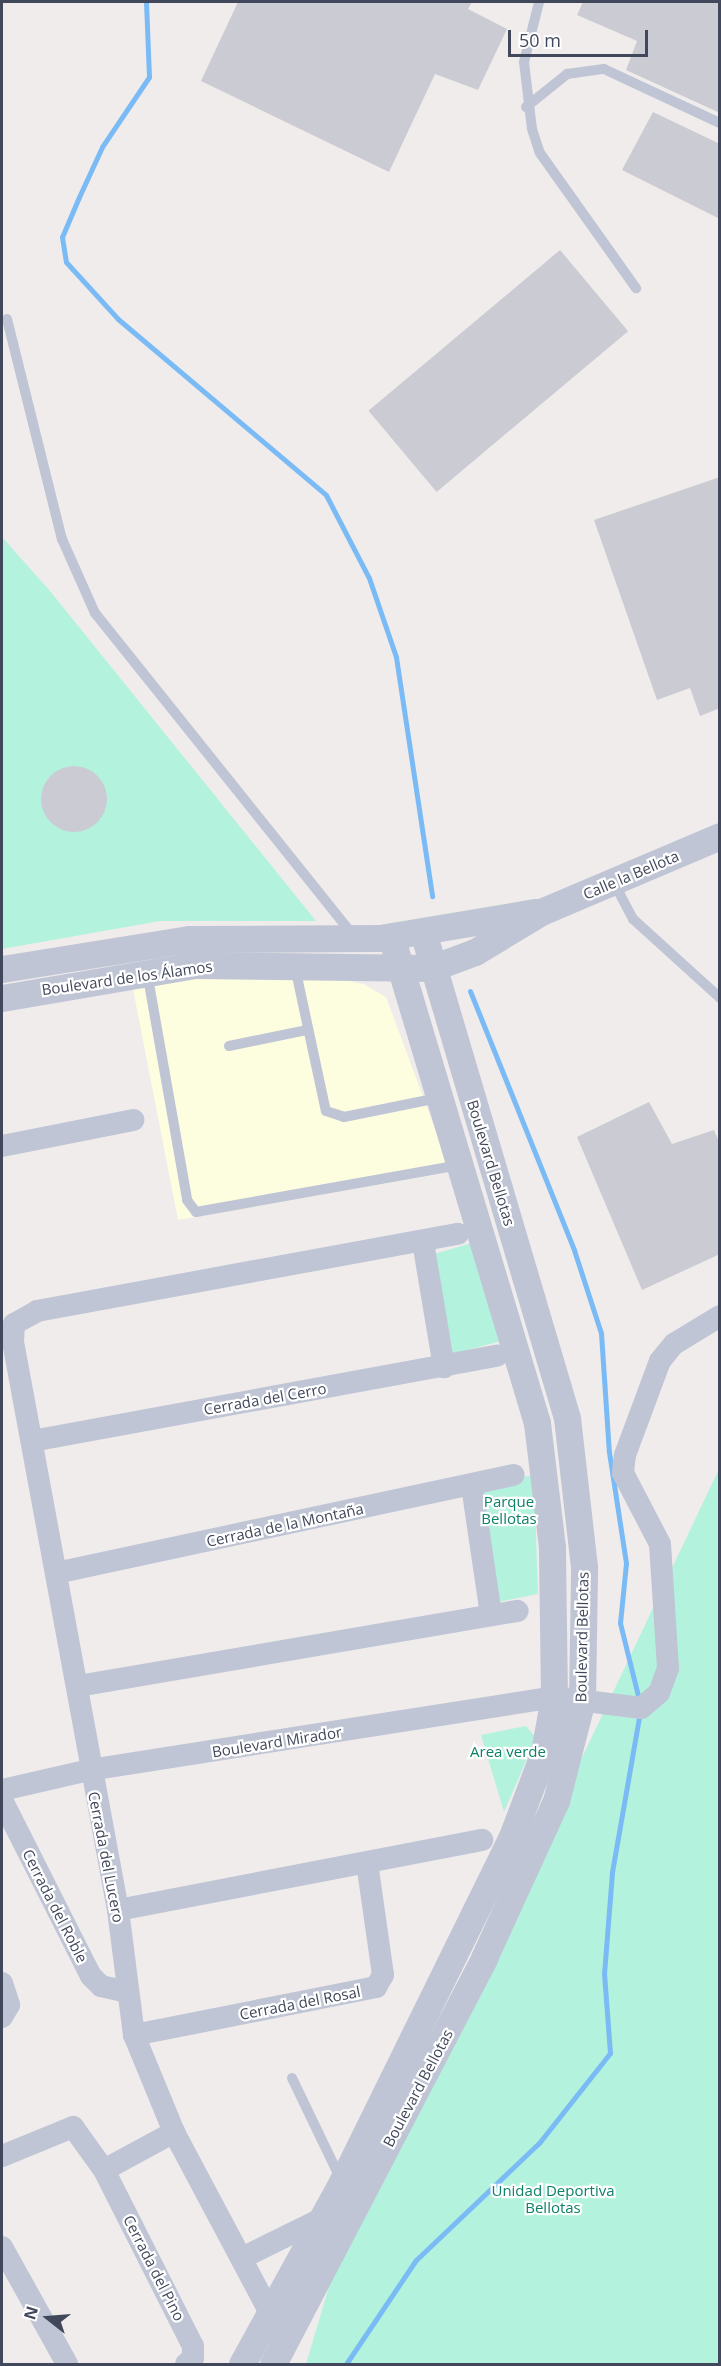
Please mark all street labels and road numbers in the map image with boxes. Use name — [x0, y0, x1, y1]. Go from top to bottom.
street label: Calle la Bellota — [580, 847, 682, 903]
street label: Boulevard de los Álamos — [41, 957, 213, 999]
street label: Boulevard Bellotas — [463, 1098, 519, 1228]
street label: Cerrada del Cerro — [202, 1379, 328, 1419]
street label: Cerrada de la Montaña — [205, 1500, 365, 1550]
street label: Boulevard Bellotas — [572, 1572, 592, 1702]
street label: Boulevard Mirador — [211, 1723, 343, 1761]
street label: Cerrada del Lucero — [84, 1790, 128, 1924]
street label: Cerrada del Roble — [19, 1846, 91, 1966]
street label: Cerrada del Rosal — [238, 1982, 362, 2024]
street label: Boulevard Bellotas — [379, 2026, 457, 2150]
street label: Cerrada del Pino — [120, 2212, 188, 2324]

